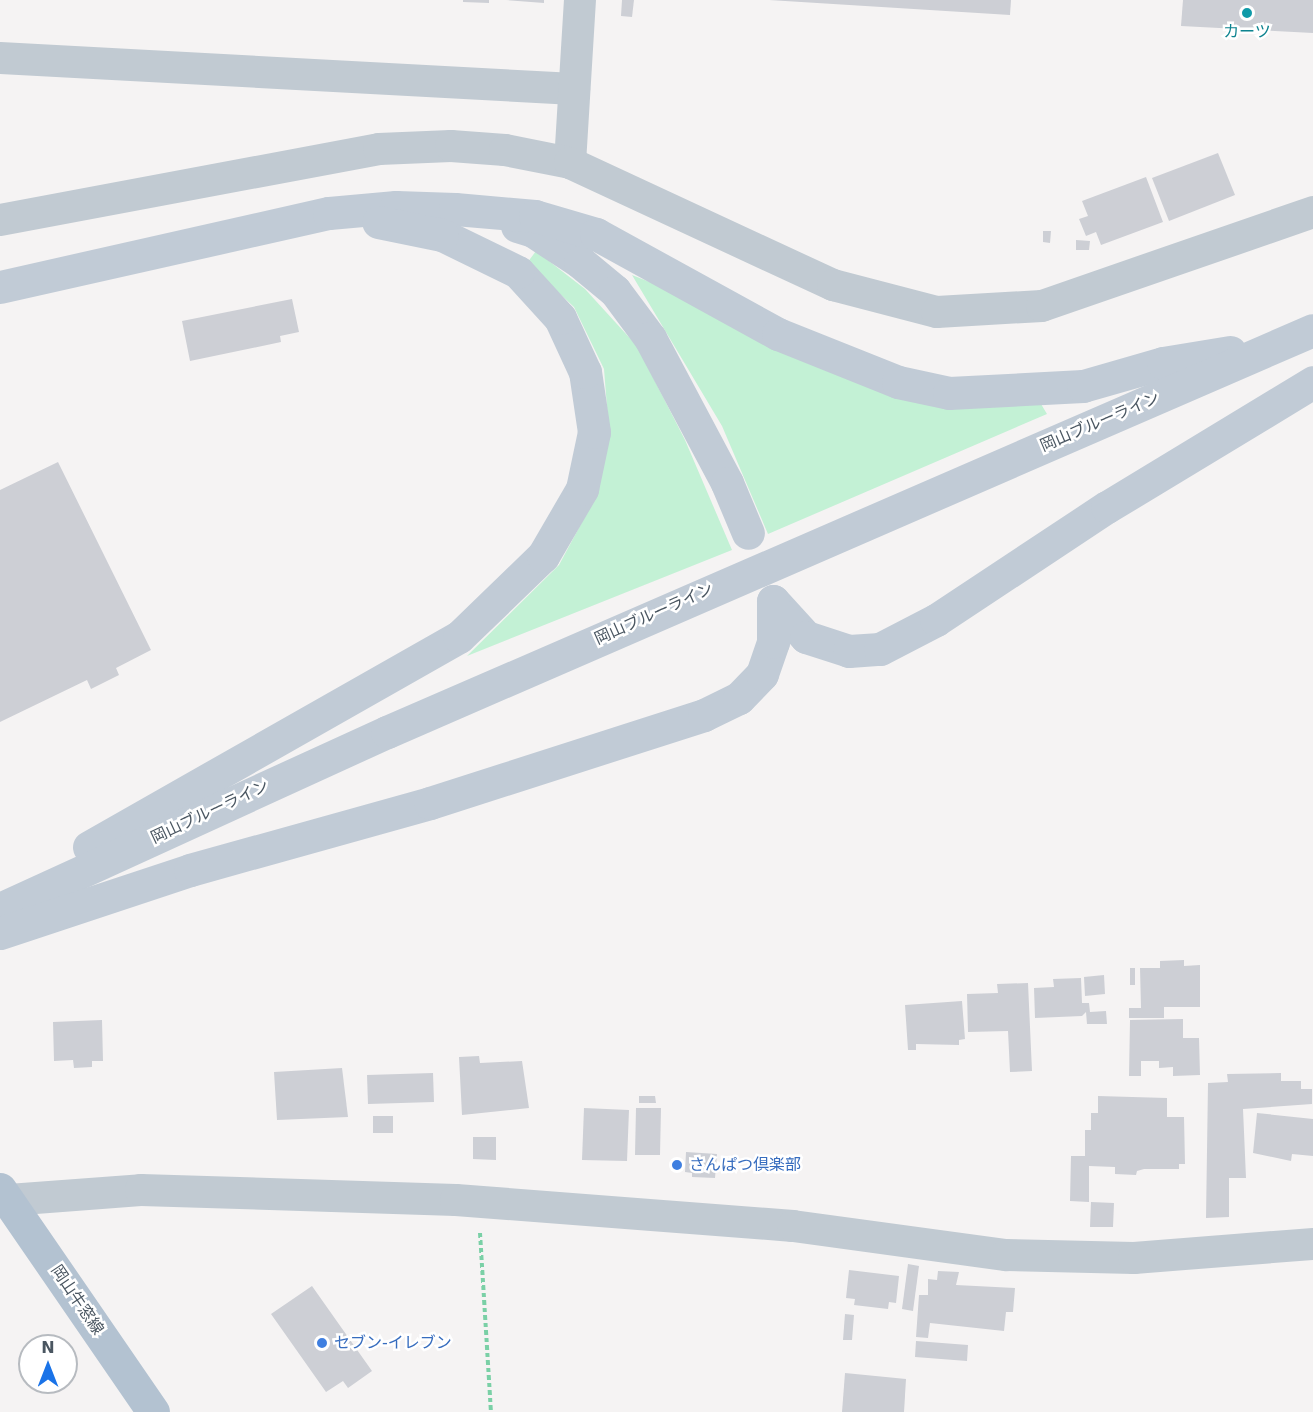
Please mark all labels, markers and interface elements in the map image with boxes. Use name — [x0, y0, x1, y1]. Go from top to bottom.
marker: カーツ — [1240, 6, 1254, 20]
place label: カーツ — [1223, 22, 1271, 42]
street label: 岡山ブルーライン — [1037, 388, 1163, 456]
street label: 岡山ブルーライン — [592, 579, 716, 649]
street label: 岡山ブルーライン — [148, 776, 272, 848]
place label: さんぱつ倶楽部 — [689, 1155, 801, 1175]
marker: さんぱつ倶楽部 — [670, 1158, 684, 1172]
street label: 岡山牛窓線 — [47, 1261, 107, 1339]
place label: セブン-イレブン — [334, 1333, 452, 1353]
north arrow — [18, 1334, 78, 1394]
marker: セブン-イレブン — [315, 1336, 329, 1350]
text: N — [41, 1338, 55, 1357]

